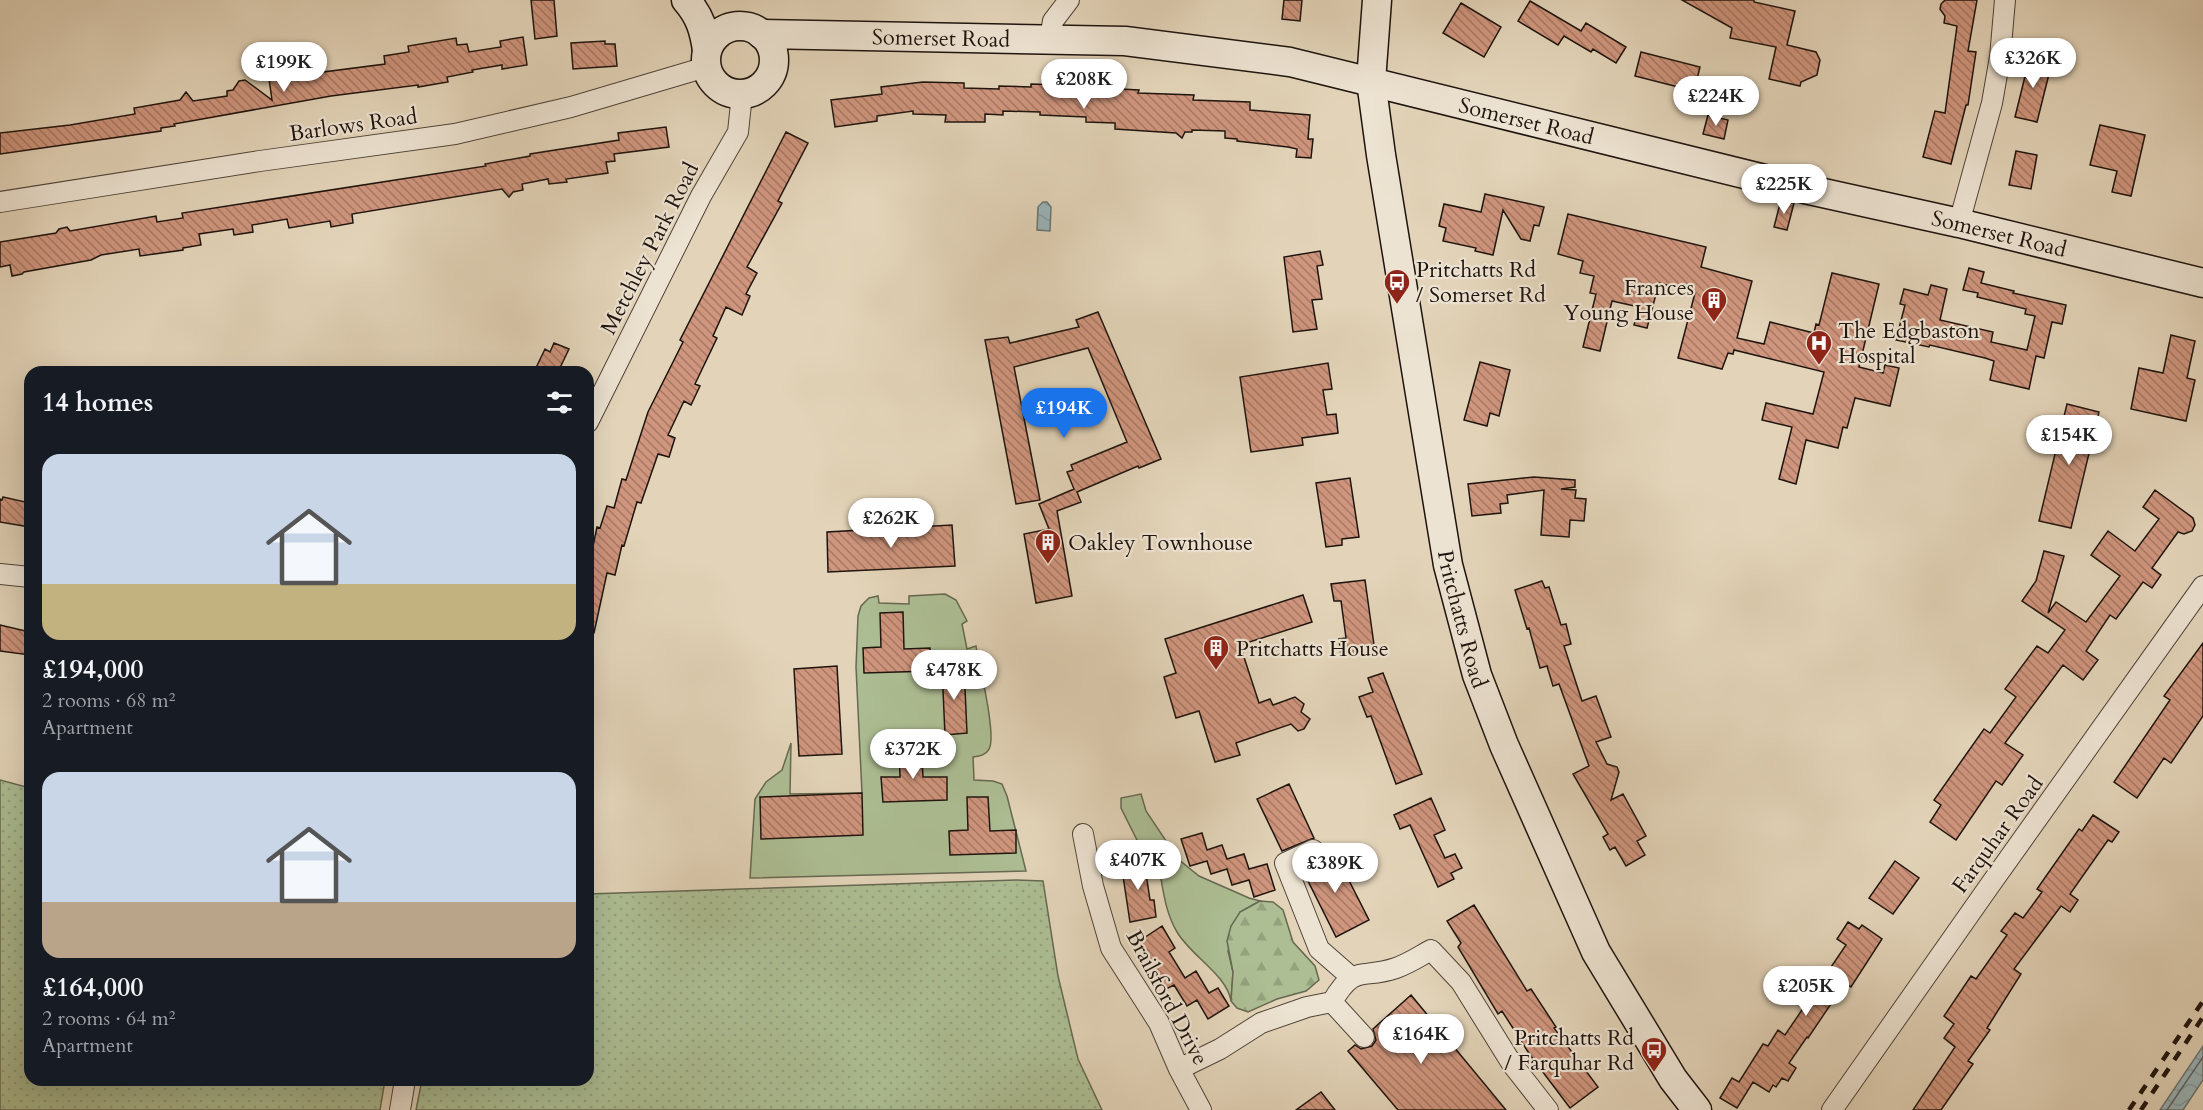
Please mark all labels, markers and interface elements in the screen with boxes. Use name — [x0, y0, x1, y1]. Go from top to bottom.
street label: Somerset Road — [872, 22, 1011, 55]
pin: £326K — [1991, 38, 2075, 89]
pin: £199K — [242, 42, 326, 93]
text: £326K — [2004, 44, 2062, 71]
text: £199K — [255, 48, 313, 75]
pin: £208K — [1042, 59, 1126, 110]
text: £208K — [1055, 65, 1113, 92]
pin: £224K — [1674, 76, 1758, 127]
text: £224K — [1687, 82, 1745, 109]
street label: Somerset Road — [1456, 90, 1597, 152]
street label: Barlows Road — [287, 101, 419, 149]
street label: Metchley Park Road — [594, 157, 706, 340]
pin: £225K — [1742, 164, 1826, 215]
text: £225K — [1755, 170, 1813, 197]
street label: Somerset Road — [1929, 203, 2070, 265]
place label: Pritchatts Rd / Somerset Rd — [1416, 255, 1546, 310]
bus stop icon: Pritchatts Rd / Somerset Rd — [1382, 267, 1412, 305]
place label: Frances Young House — [1563, 273, 1694, 328]
building icon: Frances Young House — [1699, 285, 1729, 323]
place label: The Edgbaston Hospital — [1838, 316, 1980, 371]
hospital icon: The Edgbaston Hospital — [1804, 328, 1834, 366]
text: 14 homes — [42, 385, 153, 420]
icon: filters — [543, 386, 576, 419]
pin: £194K — [1022, 388, 1106, 439]
text: £194K — [1035, 394, 1093, 421]
pin: £154K — [2027, 415, 2111, 466]
text: £154K — [2040, 421, 2098, 448]
icon: home — [255, 493, 363, 601]
pin: £262K — [849, 498, 933, 549]
text: £262K — [862, 504, 920, 531]
building icon: Oakley Townhouse — [1033, 527, 1063, 565]
place label: Oakley Townhouse — [1068, 528, 1253, 558]
street label: Pritchatts Road — [1430, 548, 1495, 693]
building icon: Pritchatts House — [1201, 633, 1231, 671]
place label: Pritchatts House — [1236, 634, 1389, 664]
pin: £478K — [912, 650, 996, 701]
text: £194,000 — [42, 652, 144, 687]
text: £478K — [925, 656, 983, 683]
text: 2 rooms · 68 m² — [42, 687, 175, 714]
text: Apartment — [42, 714, 133, 741]
pin: £372K — [871, 729, 955, 780]
text: £372K — [884, 735, 942, 762]
street label: Farquhar Road — [1945, 770, 2051, 899]
icon: home — [255, 811, 363, 919]
pin: £407K — [1096, 840, 1180, 891]
pin: £389K — [1293, 843, 1377, 894]
text: £407K — [1109, 846, 1167, 873]
text: £389K — [1306, 849, 1364, 876]
street label: Brailsford Drive — [1119, 925, 1215, 1070]
pin: £205K — [1764, 966, 1848, 1017]
text: £164,000 — [42, 970, 144, 1005]
text: £205K — [1777, 972, 1835, 999]
text: 2 rooms · 64 m² — [42, 1005, 175, 1032]
pin: £164K — [1379, 1014, 1463, 1065]
text: £164K — [1392, 1020, 1450, 1047]
place label: Pritchatts Rd / Farquhar Rd — [1505, 1023, 1634, 1078]
text: Apartment — [42, 1032, 133, 1059]
bus stop icon: Pritchatts Rd / Farquhar Rd — [1639, 1035, 1669, 1073]

